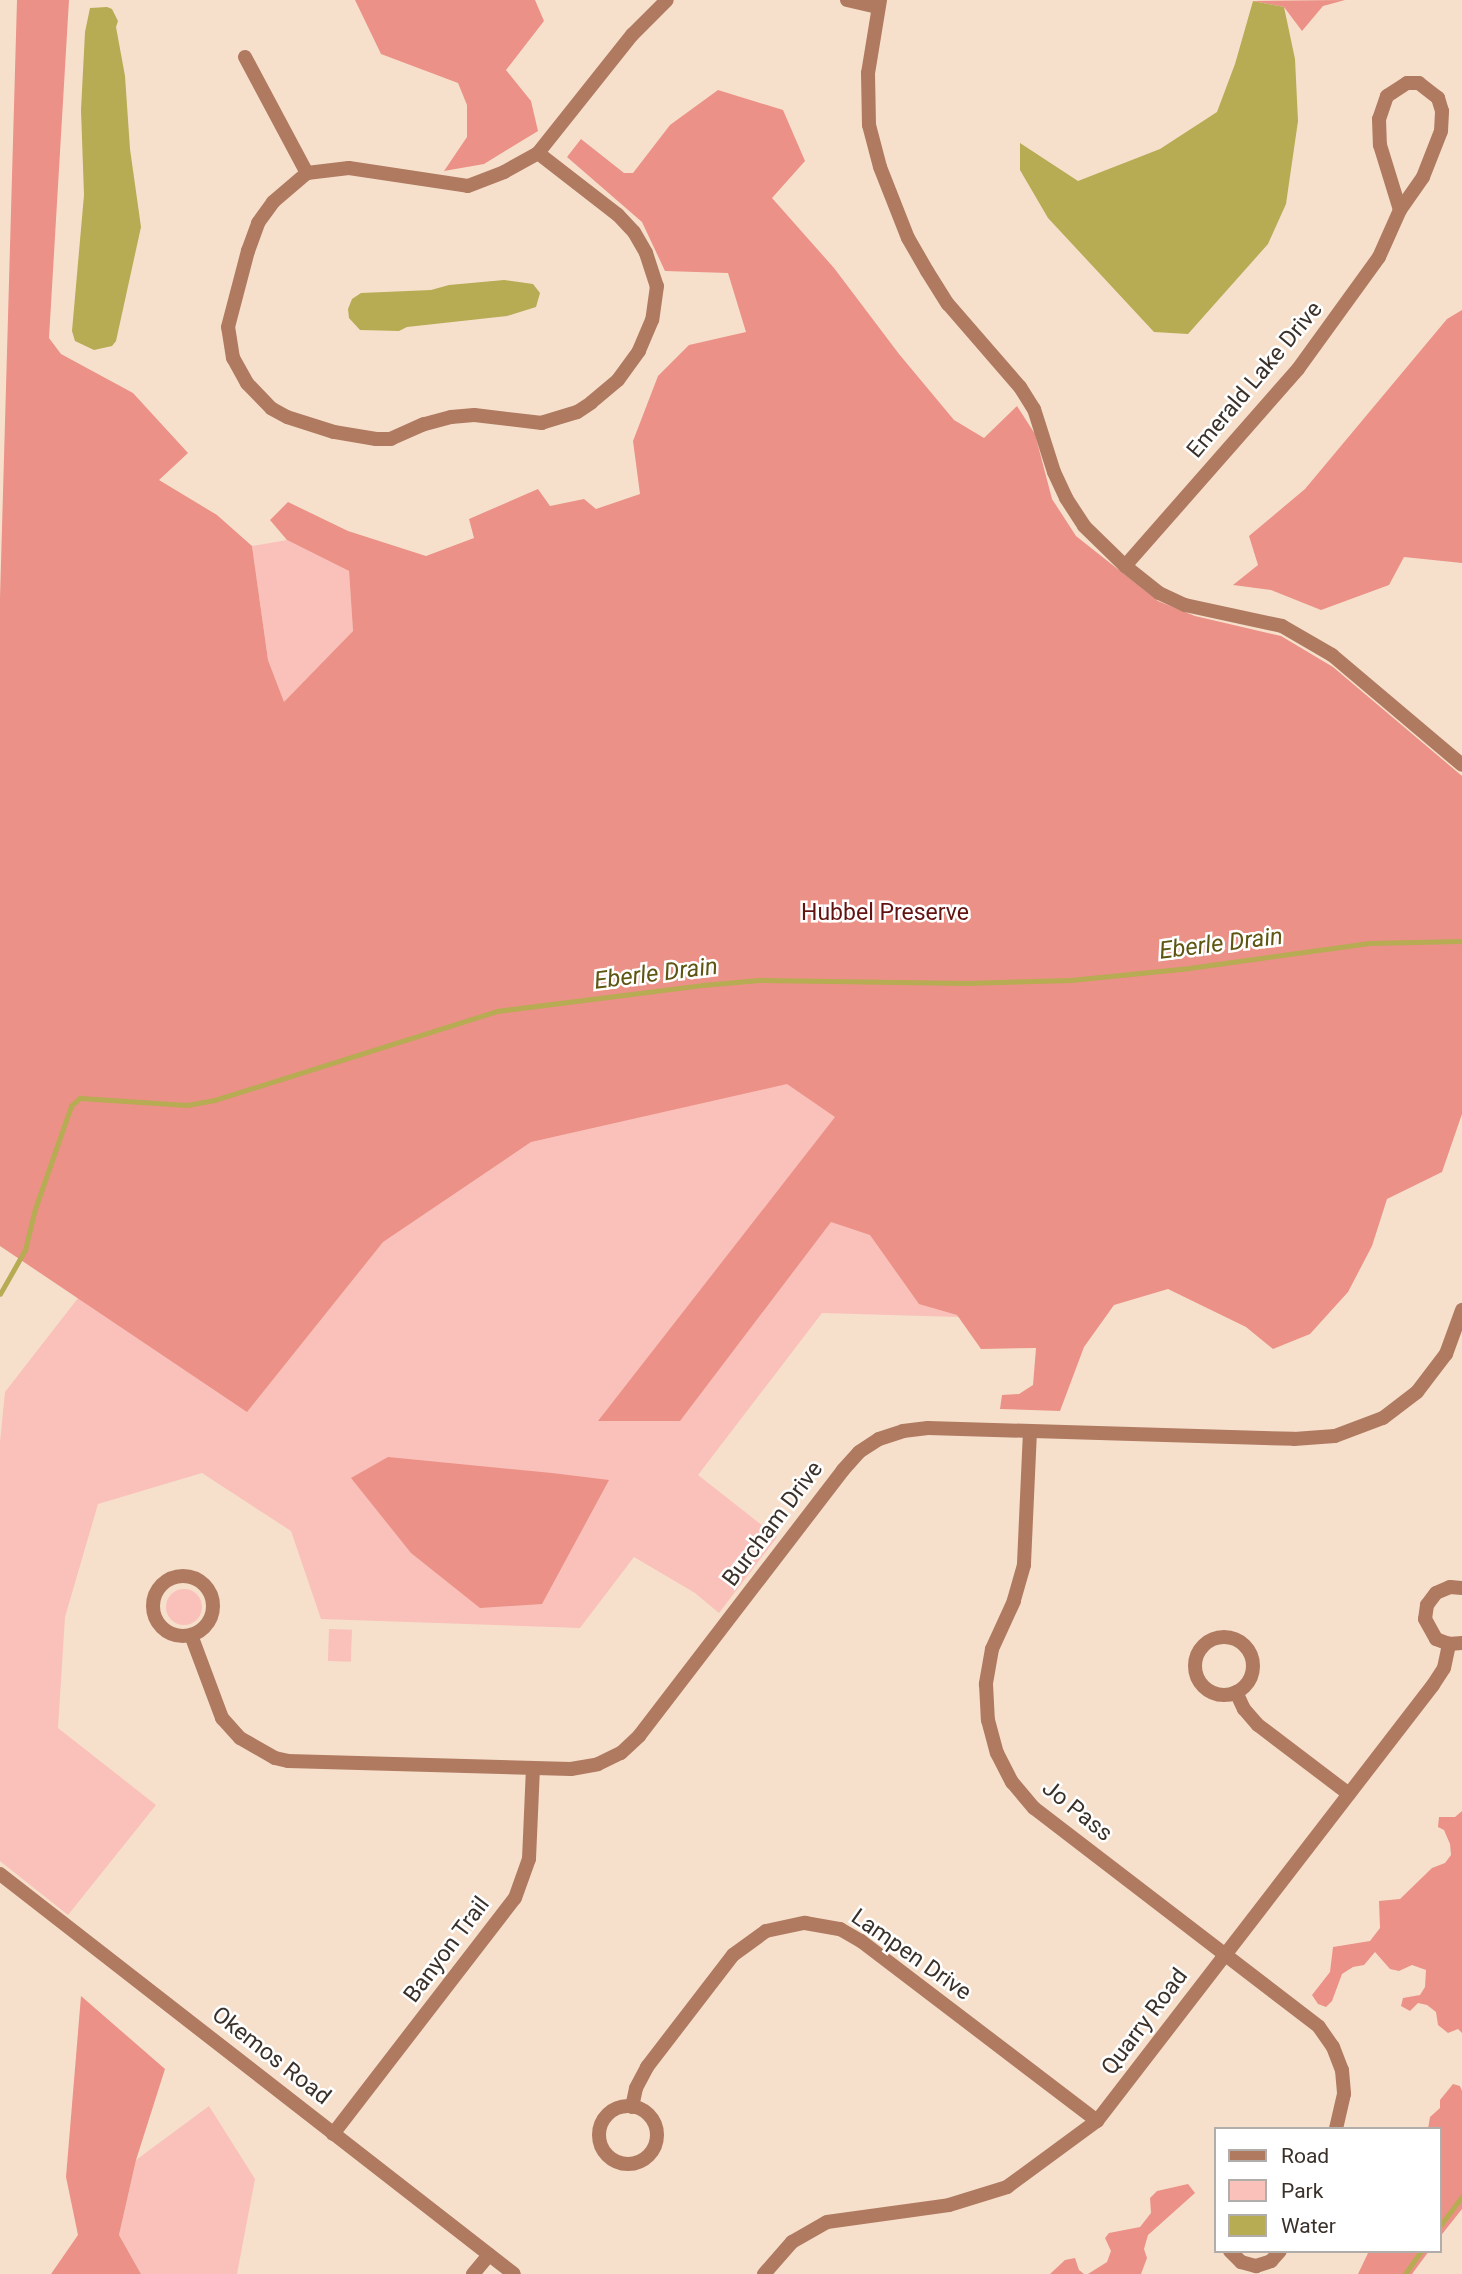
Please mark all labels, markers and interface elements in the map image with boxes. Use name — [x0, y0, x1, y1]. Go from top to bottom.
street label: Emerald Lake Drive — [1182, 296, 1328, 464]
park label: Hubbel Preserve — [801, 899, 969, 927]
water label: Eberle Drain — [1158, 922, 1284, 966]
water label: Eberle Drain — [593, 952, 719, 996]
street label: Burcham Drive — [717, 1456, 829, 1592]
street label: Jo Pass — [1036, 1774, 1118, 1848]
street label: Banyon Trail — [398, 1891, 496, 2009]
street label: Lampen Drive — [846, 1903, 976, 2007]
street label: Quarry Road — [1096, 1963, 1194, 2081]
street label: Okemos Road — [206, 2001, 336, 2111]
legend — [1214, 2127, 1441, 2253]
text: Road — [1281, 2144, 1329, 2168]
text: Park — [1281, 2179, 1323, 2203]
text: Water — [1281, 2214, 1336, 2238]

